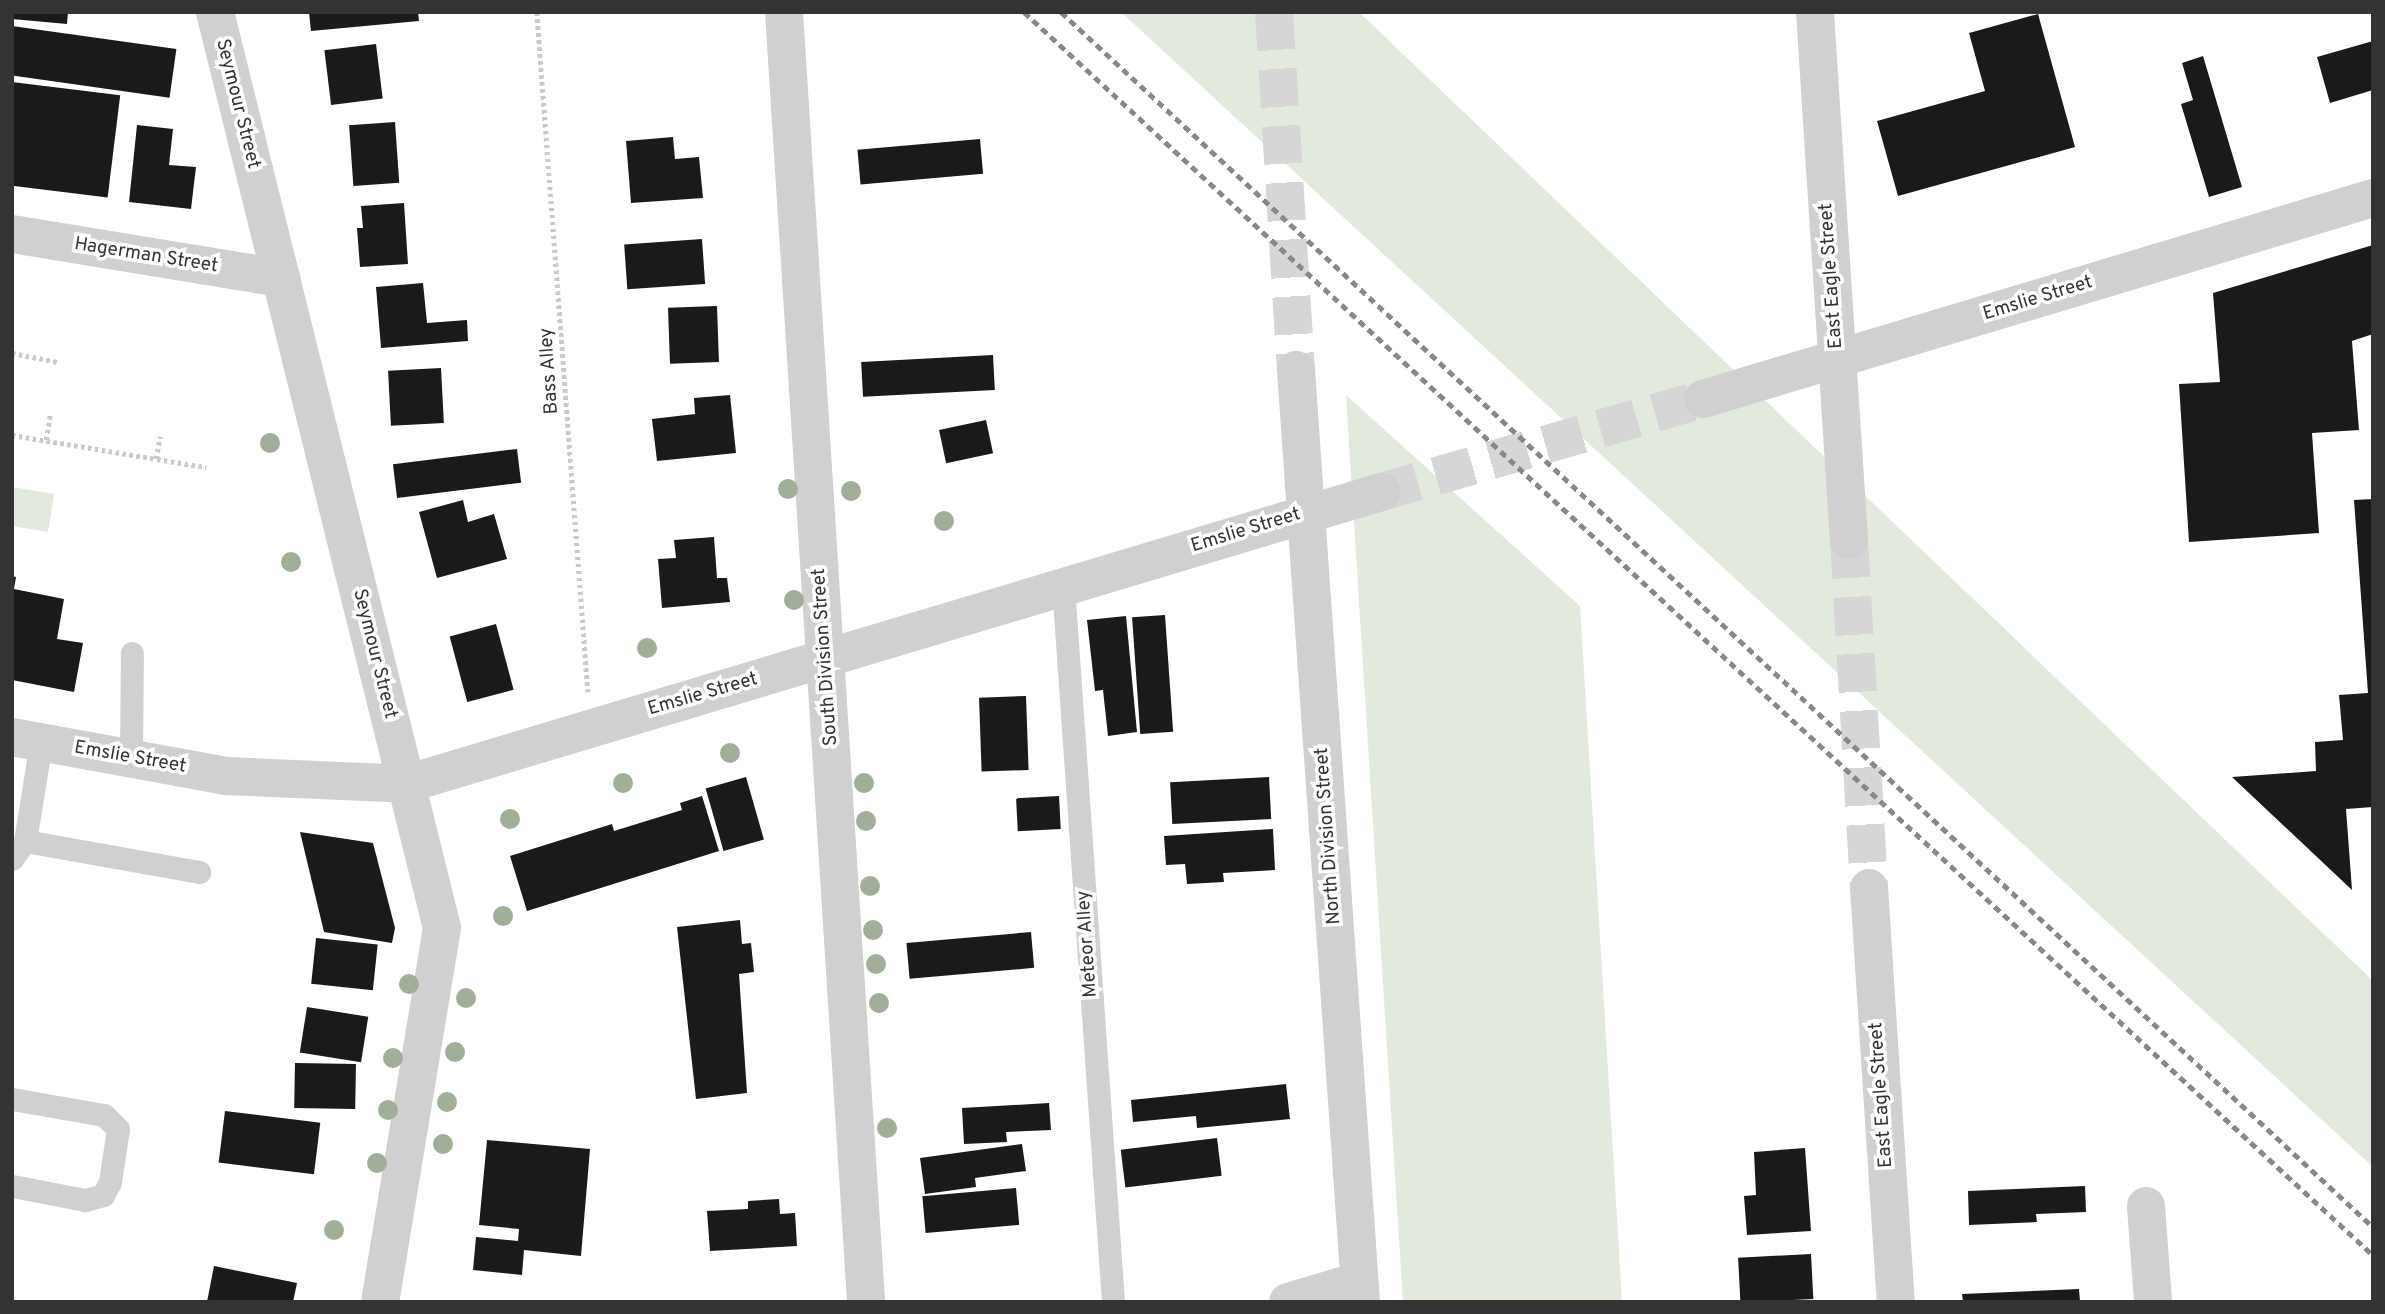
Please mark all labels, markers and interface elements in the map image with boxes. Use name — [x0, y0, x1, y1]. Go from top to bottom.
street label: Seymour Street — [210, 37, 264, 171]
street label: East Eagle Street — [1816, 202, 1848, 350]
street label: Hagerman Street — [73, 233, 219, 279]
street label: Emslie Street — [1981, 272, 2095, 326]
street label: Bass Alley — [536, 326, 564, 416]
street label: Emslie Street — [1189, 504, 1303, 558]
street label: South Division Street — [808, 567, 844, 747]
street label: Seymour Street — [347, 587, 401, 721]
street label: Emslie Street — [646, 668, 760, 722]
street label: Emslie Street — [72, 737, 188, 779]
street label: North Division Street — [1311, 747, 1347, 925]
street label: Meteor Alley — [1073, 889, 1103, 999]
street label: East Eagle Street — [1866, 1021, 1898, 1169]

